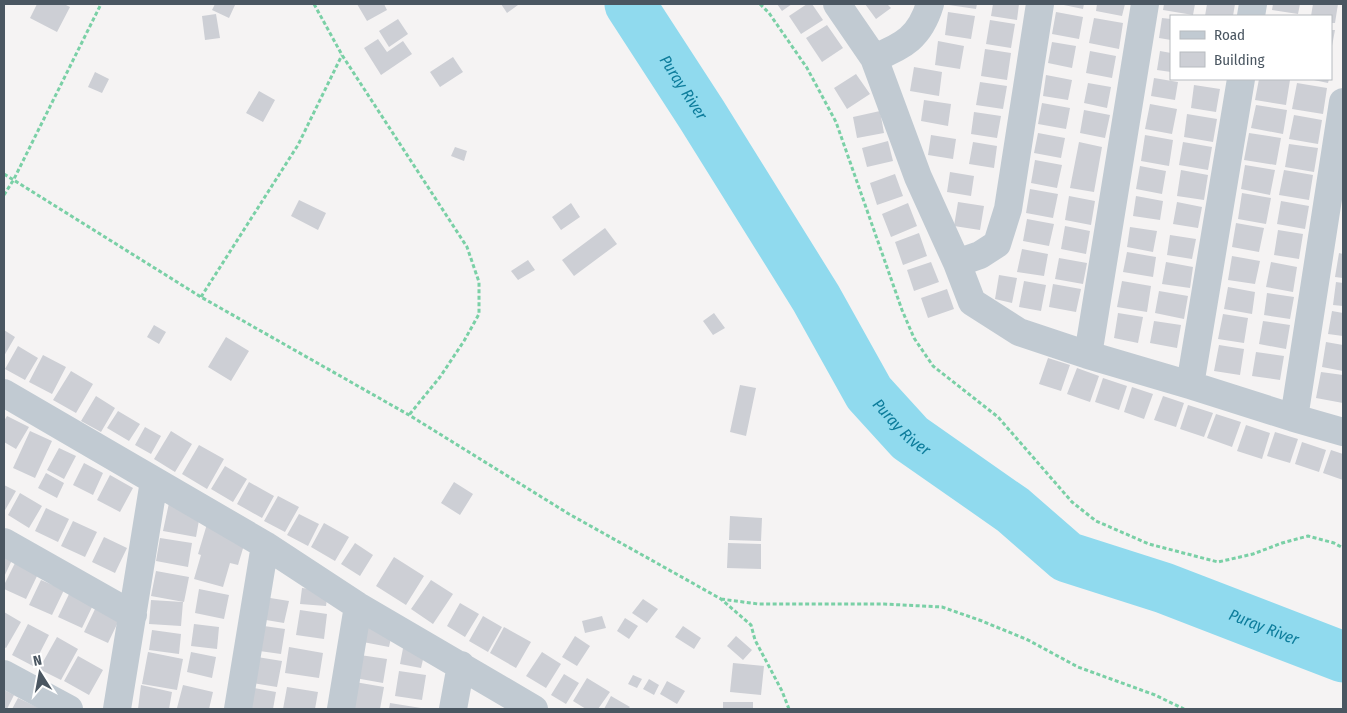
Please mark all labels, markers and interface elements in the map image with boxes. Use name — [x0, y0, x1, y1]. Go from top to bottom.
legend — [1170, 15, 1332, 80]
text: Road — [1214, 26, 1245, 44]
water label: Puray River — [656, 51, 712, 123]
text: Building — [1214, 51, 1265, 69]
water label: Puray River — [869, 395, 935, 459]
water label: Puray River — [1227, 605, 1302, 649]
north arrow — [15, 648, 65, 698]
text: N — [32, 652, 43, 670]

